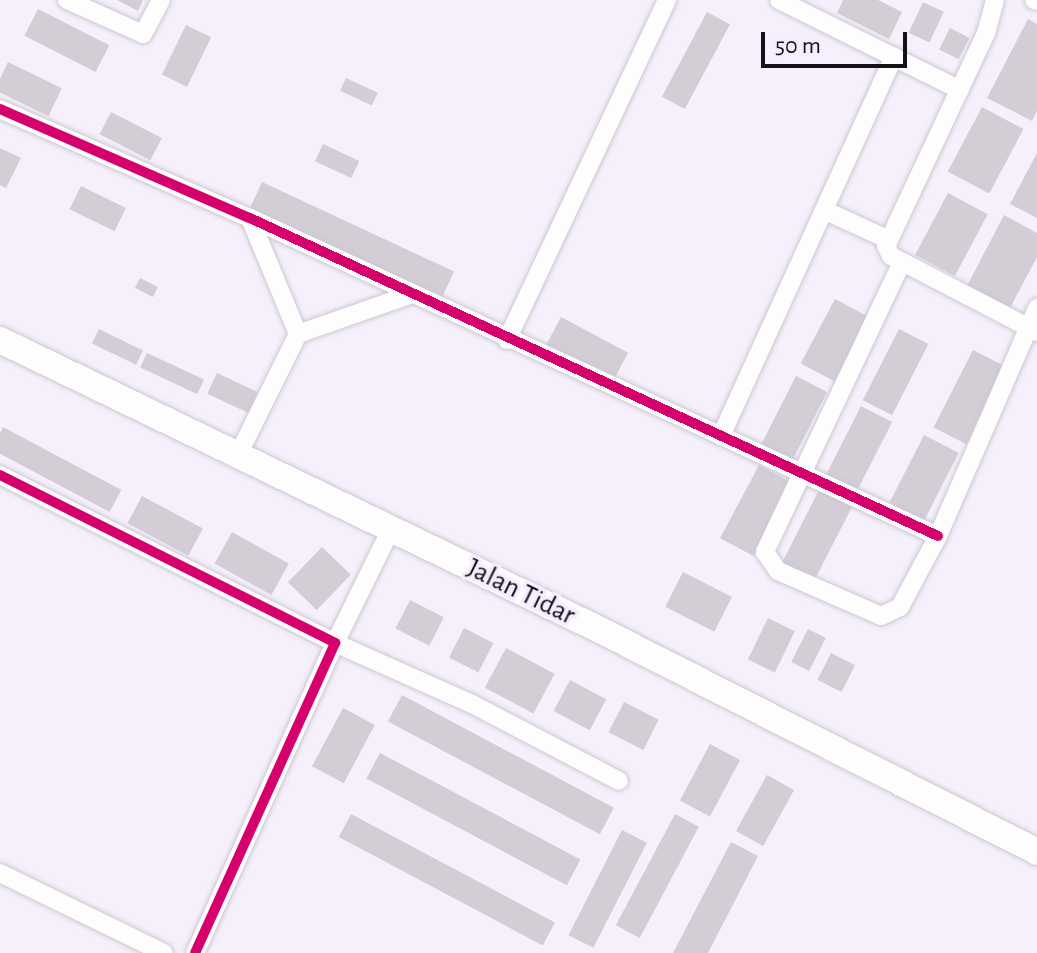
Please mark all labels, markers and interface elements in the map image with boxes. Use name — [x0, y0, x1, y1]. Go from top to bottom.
scale bar — [765, 16, 911, 66]
text: 50 m — [775, 34, 821, 58]
street label: Jalan Tidar — [461, 551, 581, 633]

